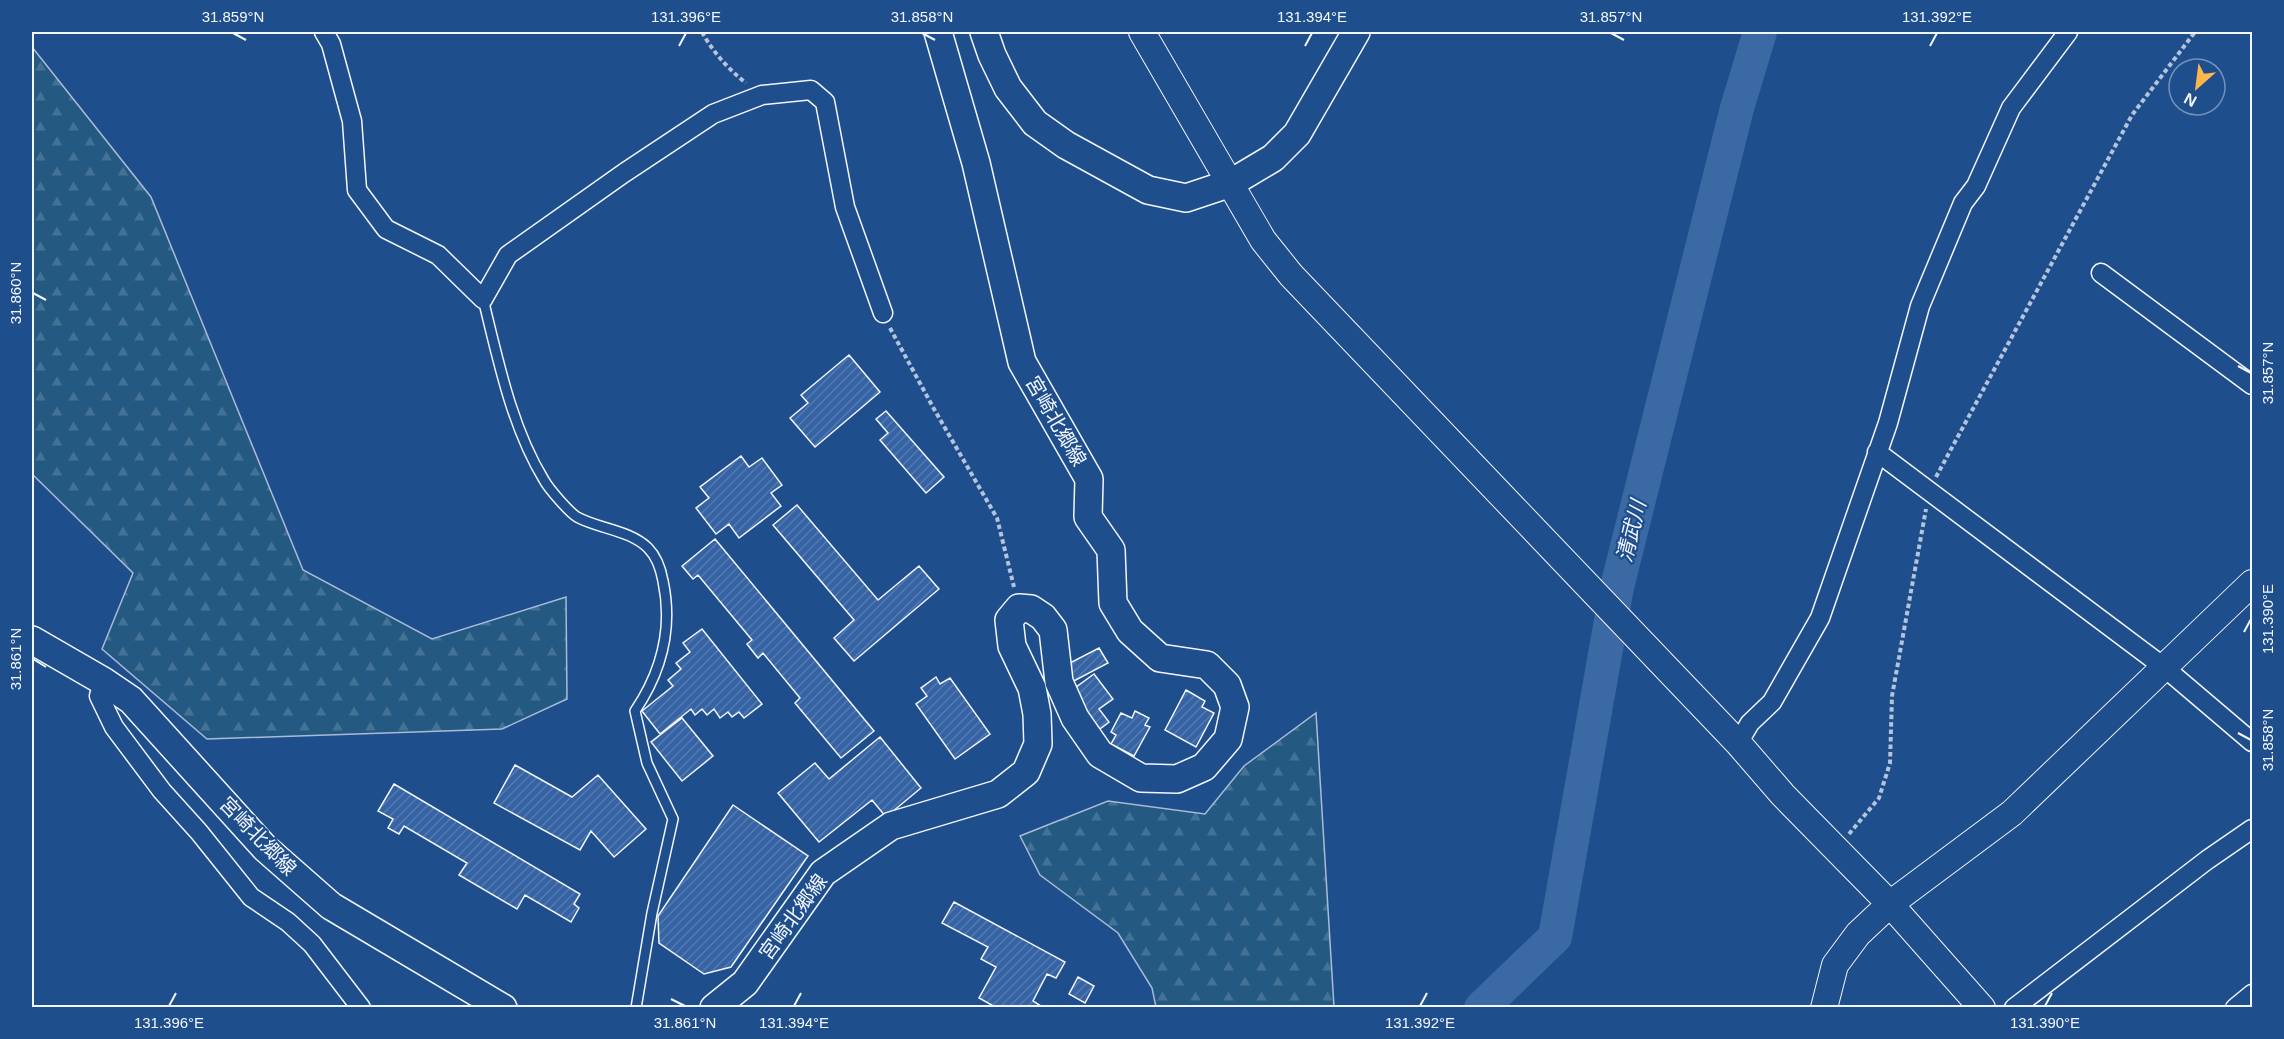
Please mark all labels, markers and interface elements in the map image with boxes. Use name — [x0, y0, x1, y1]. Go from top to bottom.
text: 31.859°N — [202, 8, 264, 25]
text: 131.396°E — [651, 8, 721, 25]
text: 31.858°N — [891, 8, 953, 25]
text: 131.394°E — [1277, 8, 1347, 25]
text: 31.857°N — [1580, 8, 1642, 25]
text: 131.392°E — [1902, 8, 1972, 25]
north arrow — [2167, 57, 2227, 117]
text: N — [2181, 90, 2199, 110]
text: 31.860°N — [7, 262, 24, 324]
text: 31.857°N — [2259, 342, 2276, 404]
street label: 宮崎北郷線 — [1021, 372, 1091, 470]
water label: 清武川 — [1612, 496, 1650, 564]
text: 131.390°E — [2259, 584, 2276, 654]
text: 31.861°N — [7, 628, 24, 690]
text: 31.858°N — [2259, 709, 2276, 771]
street label: 宮崎北郷線 — [215, 792, 301, 880]
street label: 宮崎北郷線 — [755, 870, 831, 964]
text: 131.396°E — [134, 1014, 204, 1031]
text: 31.861°N — [654, 1014, 716, 1031]
text: 131.394°E — [759, 1014, 829, 1031]
text: 131.392°E — [1385, 1014, 1455, 1031]
text: 131.390°E — [2010, 1014, 2080, 1031]

